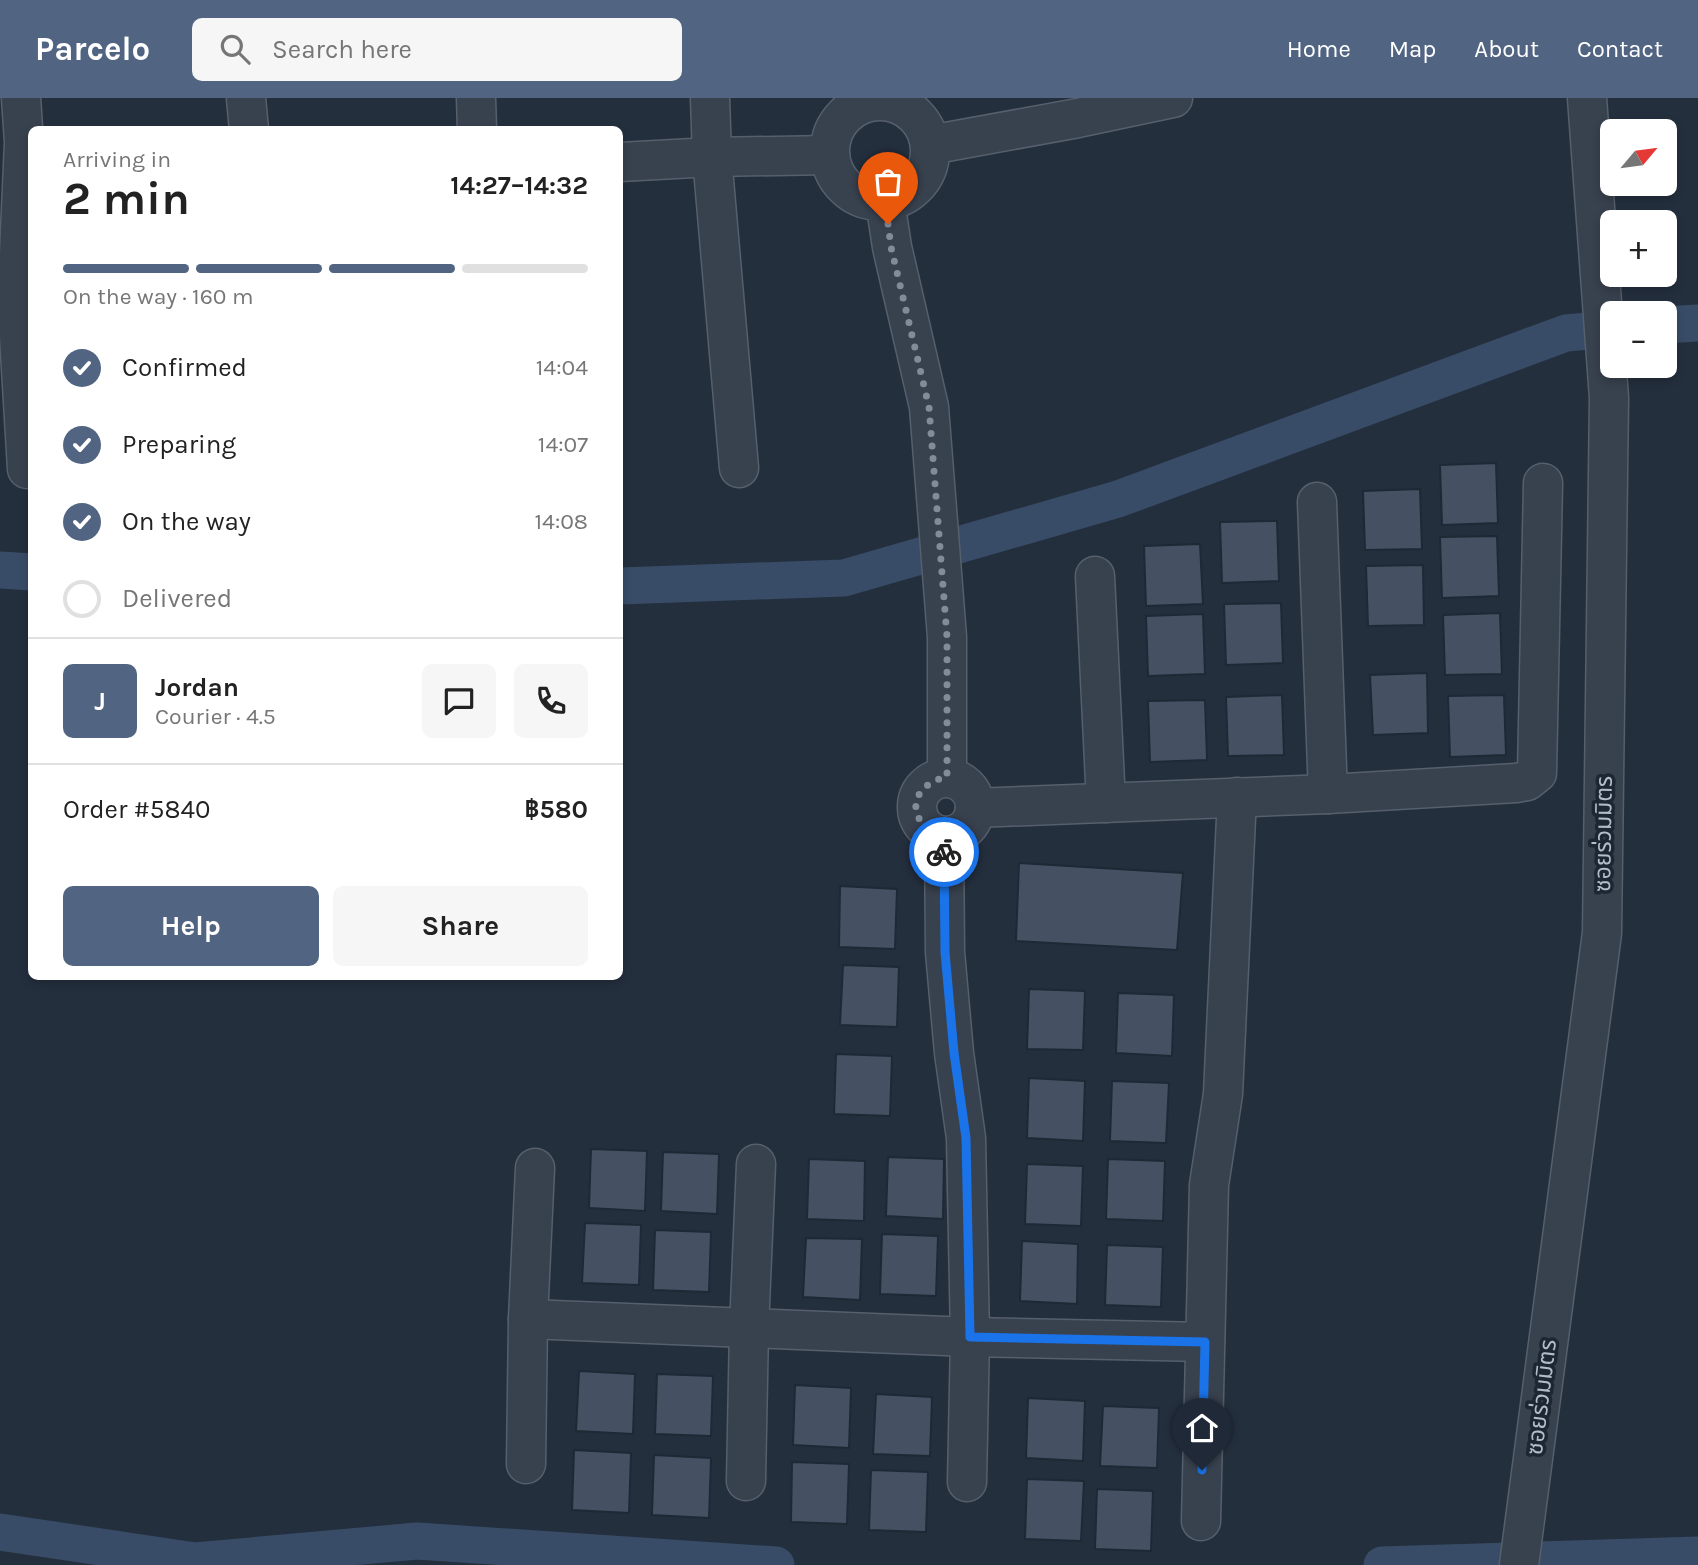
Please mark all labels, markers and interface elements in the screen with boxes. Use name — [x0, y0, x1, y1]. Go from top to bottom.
search box — [192, 18, 682, 81]
text: Parcelo — [35, 30, 150, 68]
icon: search — [216, 30, 254, 68]
text: Search here — [272, 34, 412, 65]
text: Home — [1287, 35, 1351, 63]
text: Map — [1389, 35, 1436, 63]
text: About — [1474, 35, 1539, 63]
text: Contact — [1577, 35, 1663, 63]
north arrow — [1600, 119, 1676, 196]
map controls — [1600, 119, 1677, 378]
text: Arriving in — [63, 146, 171, 173]
pin — [858, 152, 918, 224]
icon: bag — [869, 163, 907, 201]
text: 14:27–14:32 — [450, 170, 588, 201]
text: 2 min — [63, 172, 190, 226]
button: + — [1600, 210, 1677, 287]
text: On the way · 160 m — [63, 283, 253, 310]
button: − — [1600, 301, 1677, 378]
icon: check — [63, 349, 101, 387]
text: Confirmed — [122, 352, 247, 383]
text: 14:04 — [536, 354, 588, 381]
icon: check — [63, 426, 101, 464]
text: Preparing — [122, 429, 236, 460]
text: 14:07 — [538, 431, 588, 458]
icon: check — [63, 503, 101, 541]
text: On the way — [122, 506, 251, 537]
text: 14:08 — [534, 508, 588, 535]
text: Delivered — [122, 583, 232, 614]
button: chat — [422, 664, 496, 738]
button: phone — [514, 664, 588, 738]
text: Jordan — [155, 672, 239, 703]
text: J — [94, 686, 106, 717]
text: Courier · 4.5 — [155, 703, 276, 730]
street label: ซอยร่วมมิตร — [1589, 776, 1618, 892]
text: Order #5840 — [63, 794, 210, 825]
text: ฿580 — [525, 794, 588, 825]
courier — [909, 817, 979, 887]
icon: bike — [925, 833, 963, 871]
button: Help — [63, 886, 319, 966]
button: Share — [333, 886, 588, 966]
street label: ซอยร่วมมิตร — [1521, 1338, 1562, 1456]
pin — [1172, 1398, 1232, 1470]
icon: home — [1183, 1409, 1221, 1447]

